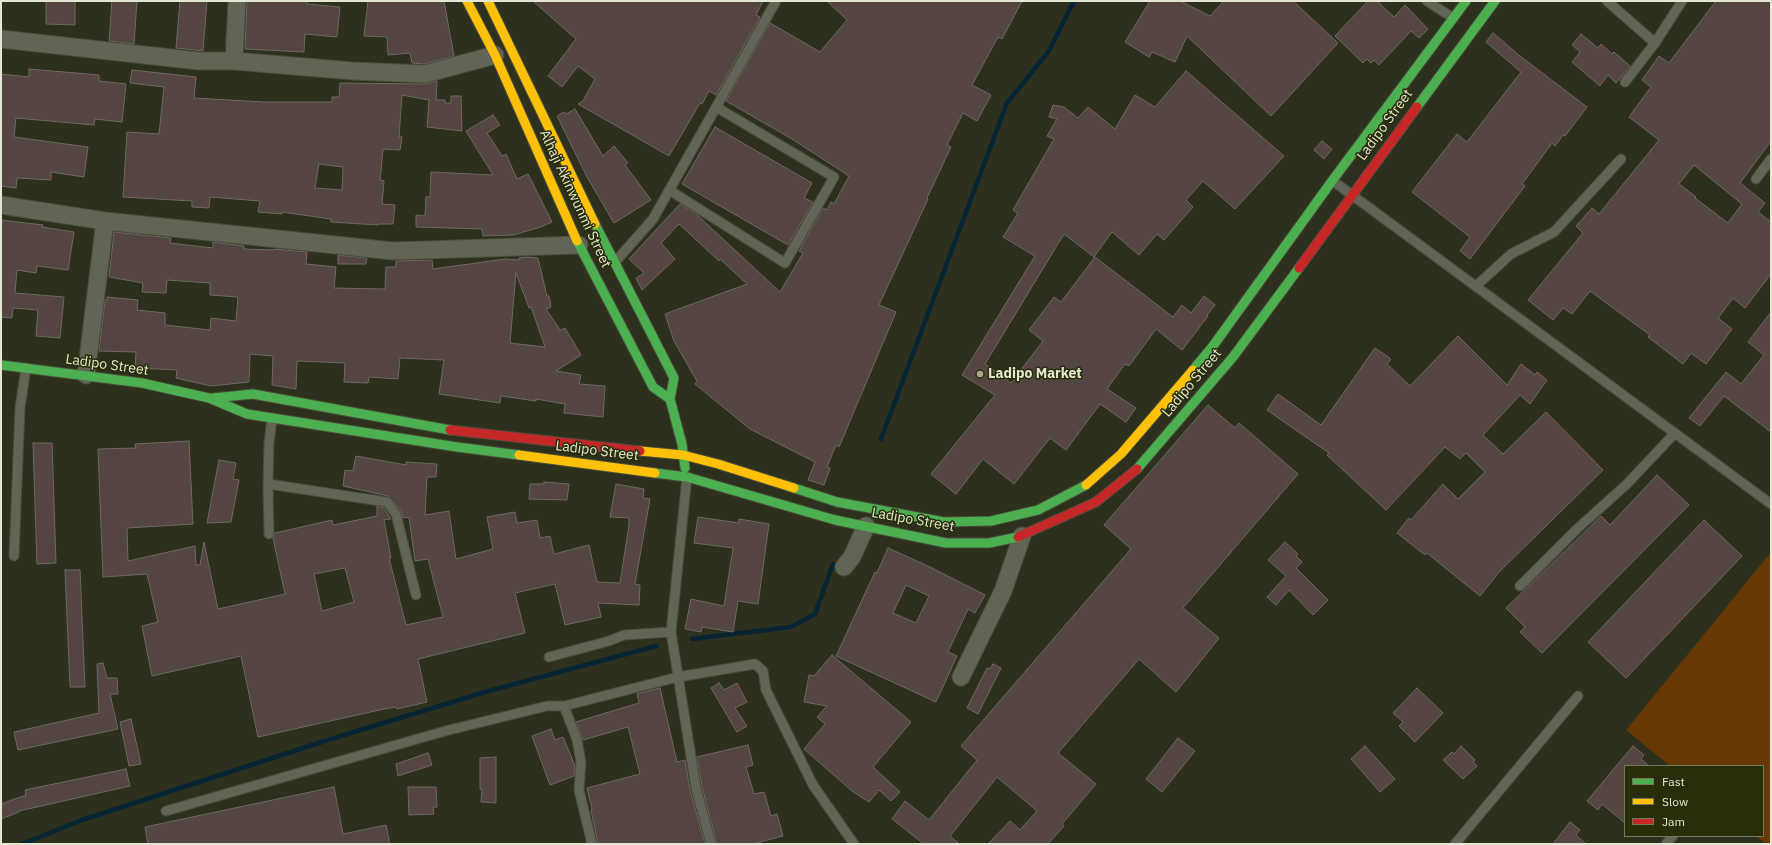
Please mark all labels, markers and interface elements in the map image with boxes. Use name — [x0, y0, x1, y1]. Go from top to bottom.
street label: Ladipo Street — [1354, 86, 1416, 164]
street label: Alhaji Akinwunmi Street — [536, 127, 614, 271]
street label: Ladipo Street — [1159, 346, 1225, 420]
street label: Ladipo Street — [64, 351, 150, 379]
place label: Ladipo Market — [988, 366, 1082, 382]
marker: Ladipo Market — [975, 369, 985, 379]
street label: Ladipo Street — [554, 438, 640, 464]
street label: Ladipo Street — [870, 504, 956, 536]
legend — [1624, 765, 1764, 837]
text: Fast — [1662, 774, 1685, 789]
text: Slow — [1662, 794, 1688, 809]
text: Jam — [1662, 814, 1685, 829]

